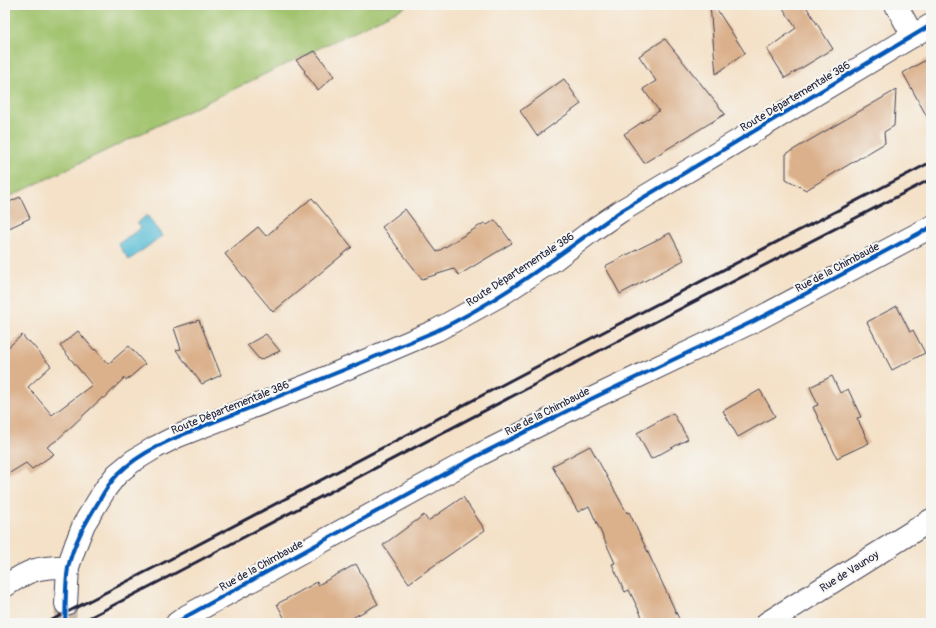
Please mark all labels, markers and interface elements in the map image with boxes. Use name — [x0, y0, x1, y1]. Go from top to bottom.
street label: Route Départementale 386 — [738, 58, 853, 134]
street label: Route Départementale 386 — [464, 230, 577, 309]
street label: Rue de la Chimbaude — [793, 240, 882, 295]
street label: Route Départementale 386 — [169, 378, 291, 437]
street label: Rue de la Chimbaude — [503, 384, 592, 438]
street label: Rue de la Chimbaude — [217, 537, 306, 594]
street label: Rue de Vaunoy — [817, 548, 881, 595]

